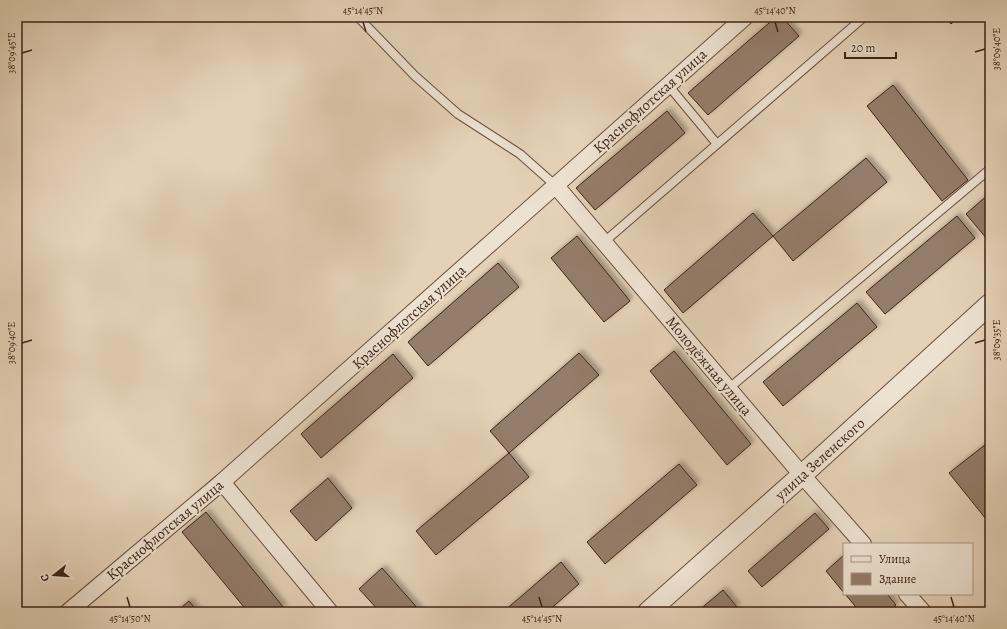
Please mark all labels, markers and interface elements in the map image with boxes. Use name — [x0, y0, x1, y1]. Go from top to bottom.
text: 45°14'45"N — [343, 4, 383, 17]
text: 45°14'40"N — [754, 4, 796, 17]
text: 38°09'40"E — [990, 28, 1003, 70]
text: 38°09'45"E — [5, 32, 18, 74]
scale bar — [845, 34, 896, 60]
text: 20 m — [851, 40, 875, 56]
street label: Краснофлотская улица — [589, 44, 711, 158]
street label: Краснофлотская улица — [348, 260, 470, 374]
street label: Молодёжная улица — [661, 312, 757, 420]
text: 38°09'35"E — [990, 319, 1003, 361]
text: 38°09'40"E — [5, 322, 18, 364]
street label: улица Зеленского — [770, 413, 869, 505]
street label: Краснофлотская улица — [102, 475, 228, 585]
legend — [843, 543, 973, 595]
text: Улица — [879, 551, 911, 567]
north arrow — [34, 555, 74, 595]
text: Здание — [879, 571, 916, 587]
text: С — [37, 572, 53, 583]
text: 45°14'50"N — [109, 612, 151, 625]
text: 45°14'45"N — [522, 612, 562, 625]
text: 45°14'40"N — [933, 612, 975, 625]

